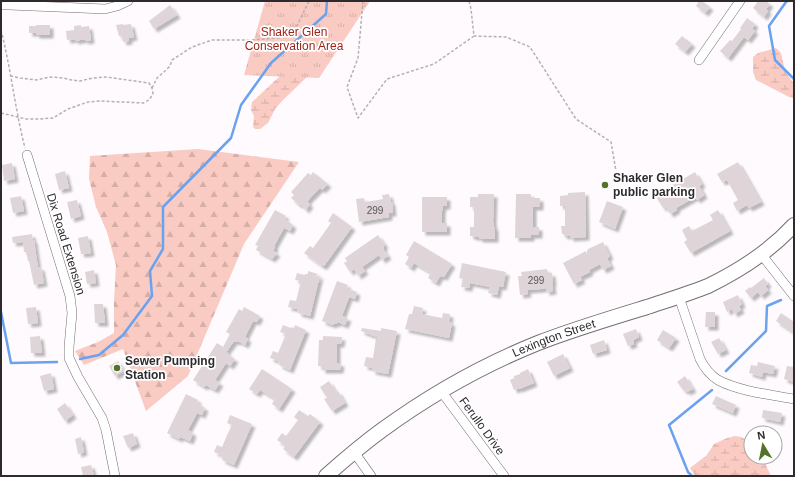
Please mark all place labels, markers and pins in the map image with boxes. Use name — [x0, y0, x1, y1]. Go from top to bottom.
place label: Shaker Glen public parking — [613, 171, 695, 199]
marker: Shaker Glen public parking — [600, 180, 610, 190]
place label: Sewer Pumping Station — [125, 354, 215, 382]
marker: Sewer Pumping Station — [112, 363, 122, 373]

